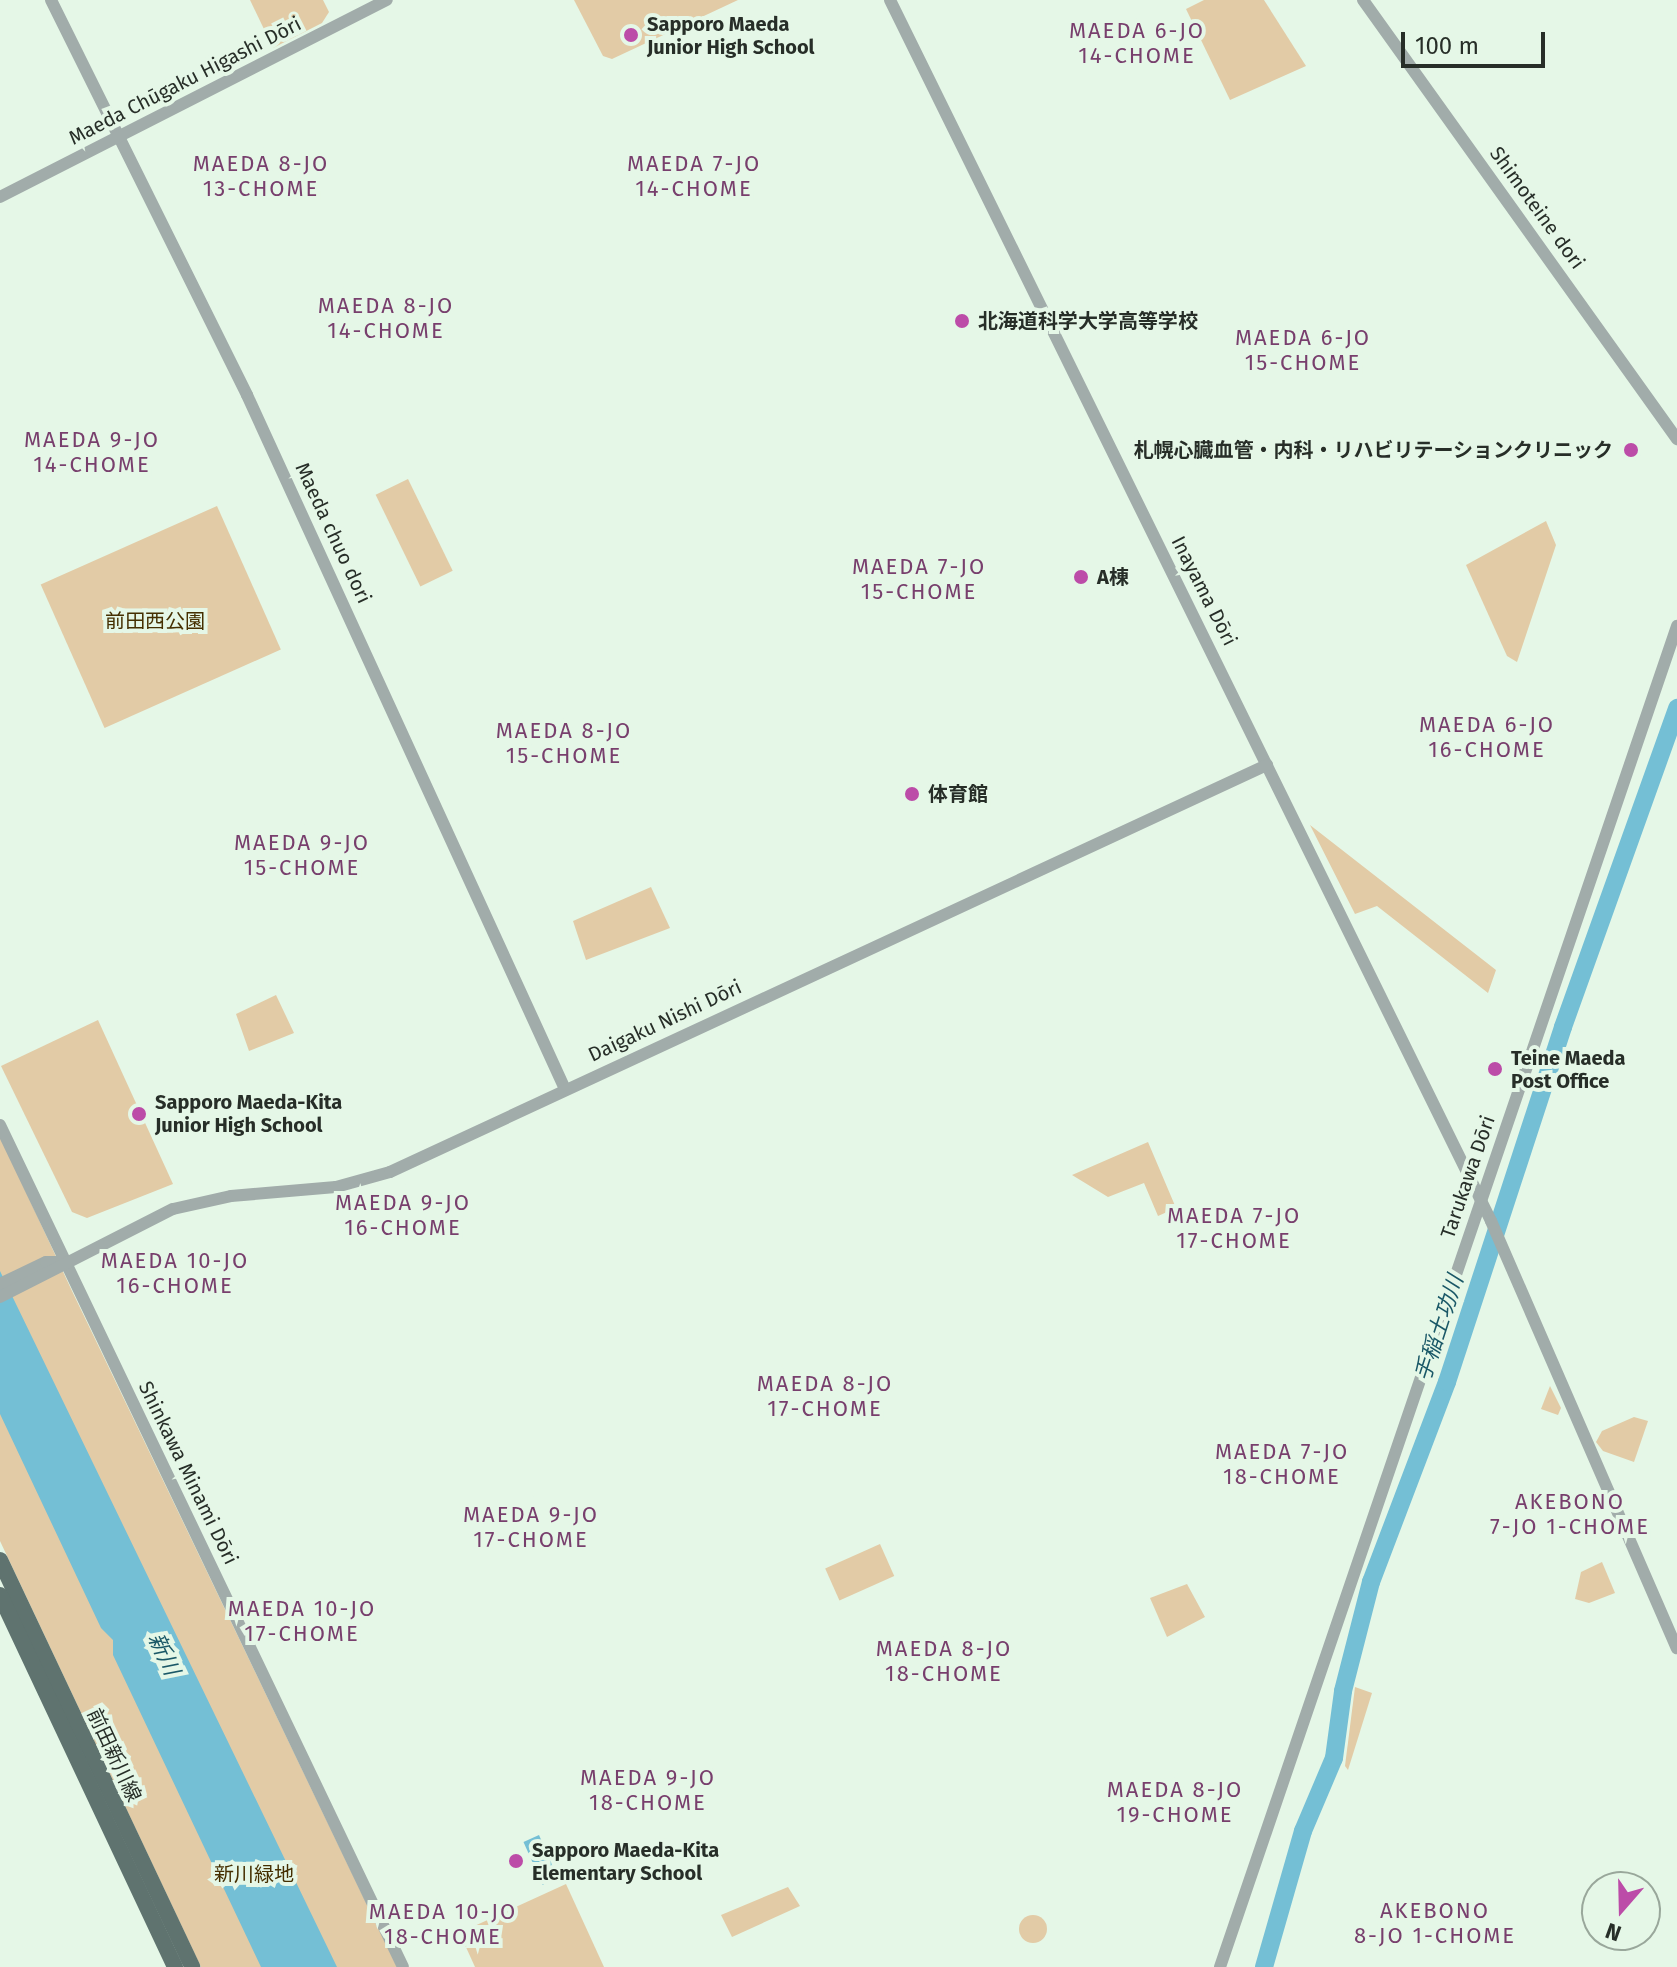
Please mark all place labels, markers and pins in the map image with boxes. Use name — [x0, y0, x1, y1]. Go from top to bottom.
place label: Sapporo Maeda Junior High School — [647, 12, 815, 59]
marker: Sapporo Maeda Junior High School — [622, 26, 640, 44]
place label: 北海道科学大学高等学校 — [978, 309, 1198, 333]
marker: 北海道科学大学高等学校 — [953, 312, 971, 330]
place label: 札幌心臓血管・内科・リハビリテーションクリニック — [1133, 438, 1613, 462]
marker: 札幌心臓血管・内科・リハビリテーションクリニック — [1620, 439, 1642, 461]
place label: A棟 — [1097, 565, 1129, 589]
marker: A棟 — [1072, 568, 1090, 586]
place label: 体育館 — [928, 782, 988, 806]
marker: 体育館 — [903, 785, 921, 803]
place label: Teine Maeda Post Office — [1511, 1046, 1625, 1093]
marker: Teine Maeda Post Office — [1486, 1060, 1504, 1078]
place label: Sapporo Maeda-Kita Junior High School — [155, 1090, 342, 1137]
marker: Sapporo Maeda-Kita Junior High School — [130, 1105, 148, 1123]
place label: Sapporo Maeda-Kita Elementary School — [532, 1838, 719, 1885]
marker: Sapporo Maeda-Kita Elementary School — [507, 1852, 525, 1870]

